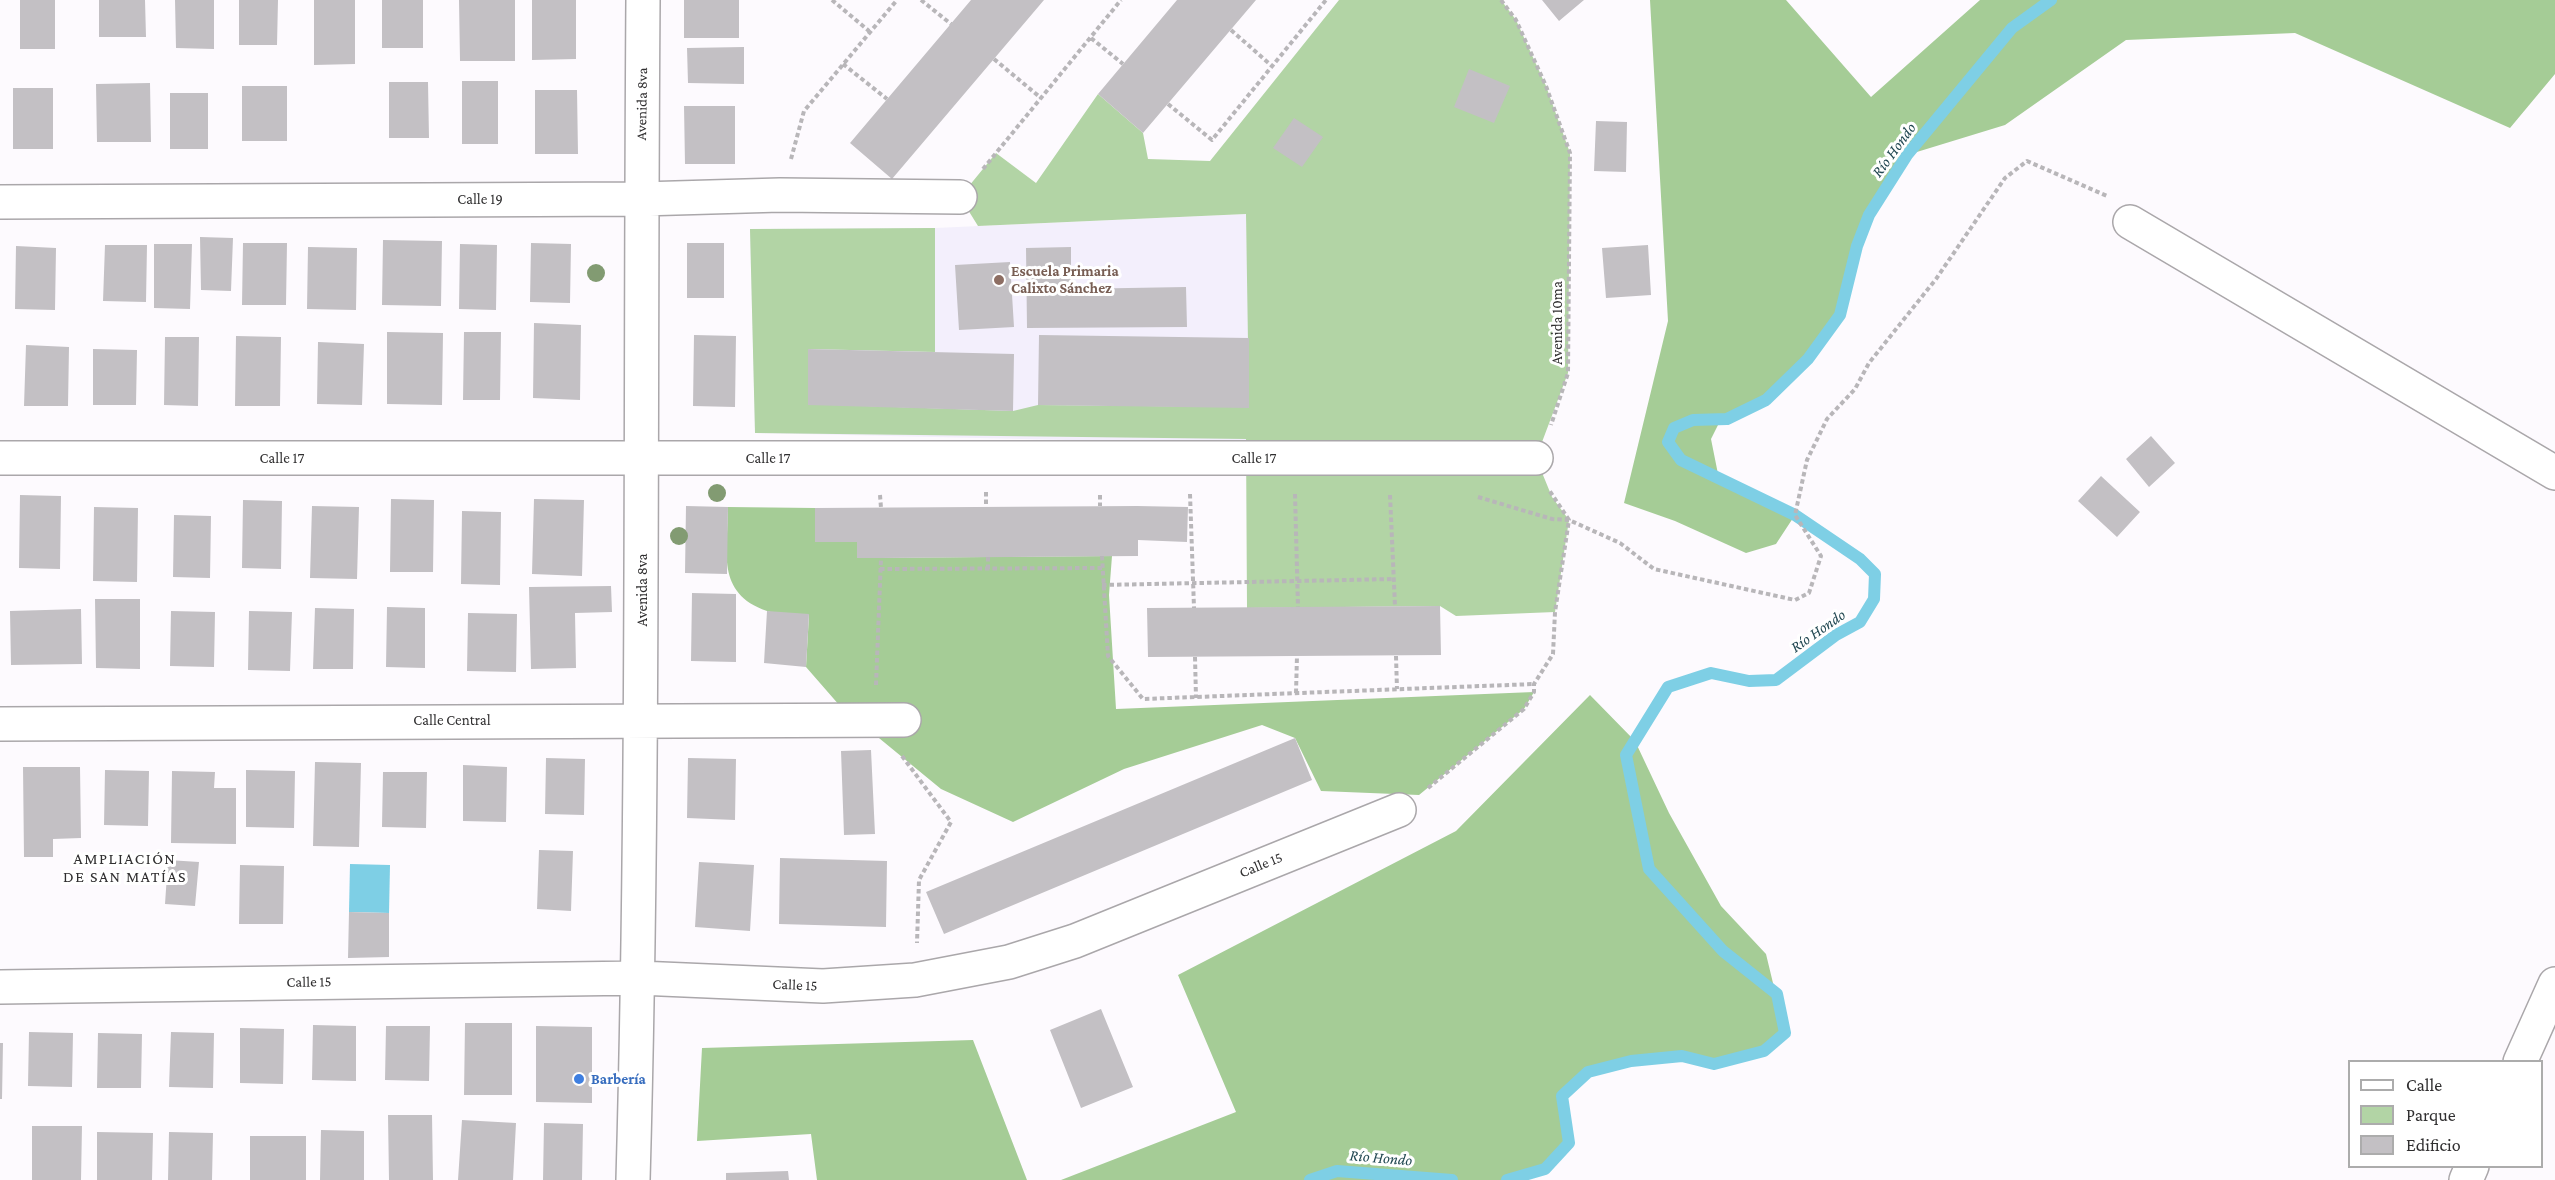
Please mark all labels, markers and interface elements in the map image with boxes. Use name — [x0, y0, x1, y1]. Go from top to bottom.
street label: Avenida 8va — [632, 67, 652, 141]
water label: Río Hondo — [1868, 119, 1920, 181]
street label: Calle 19 — [457, 190, 503, 208]
place label: Escuela Primaria Calixto Sánchez — [1011, 262, 1119, 297]
marker: Escuela Primaria Calixto Sánchez — [992, 273, 1006, 287]
street label: Avenida 10ma — [1548, 281, 1566, 365]
street label: Calle 17 — [260, 449, 304, 467]
street label: Calle 17 — [746, 449, 790, 467]
street label: Calle 17 — [1232, 449, 1276, 467]
street label: Avenida 8va — [633, 554, 651, 626]
water label: Río Hondo — [1787, 605, 1849, 657]
street label: Calle Central — [413, 711, 491, 729]
street label: Calle 15 — [1237, 848, 1285, 882]
district label: AMPLIACIÓN DE SAN MATÍAS — [63, 849, 187, 887]
street label: Calle 15 — [286, 973, 332, 991]
street label: Calle 15 — [772, 975, 818, 995]
legend — [2348, 1060, 2543, 1168]
place label: Barbería — [591, 1070, 646, 1088]
marker: Barbería — [572, 1072, 586, 1086]
text: Calle — [2406, 1075, 2442, 1095]
text: Parque — [2406, 1105, 2456, 1125]
text: Edificio — [2406, 1135, 2461, 1155]
water label: Río Hondo — [1349, 1146, 1413, 1170]

